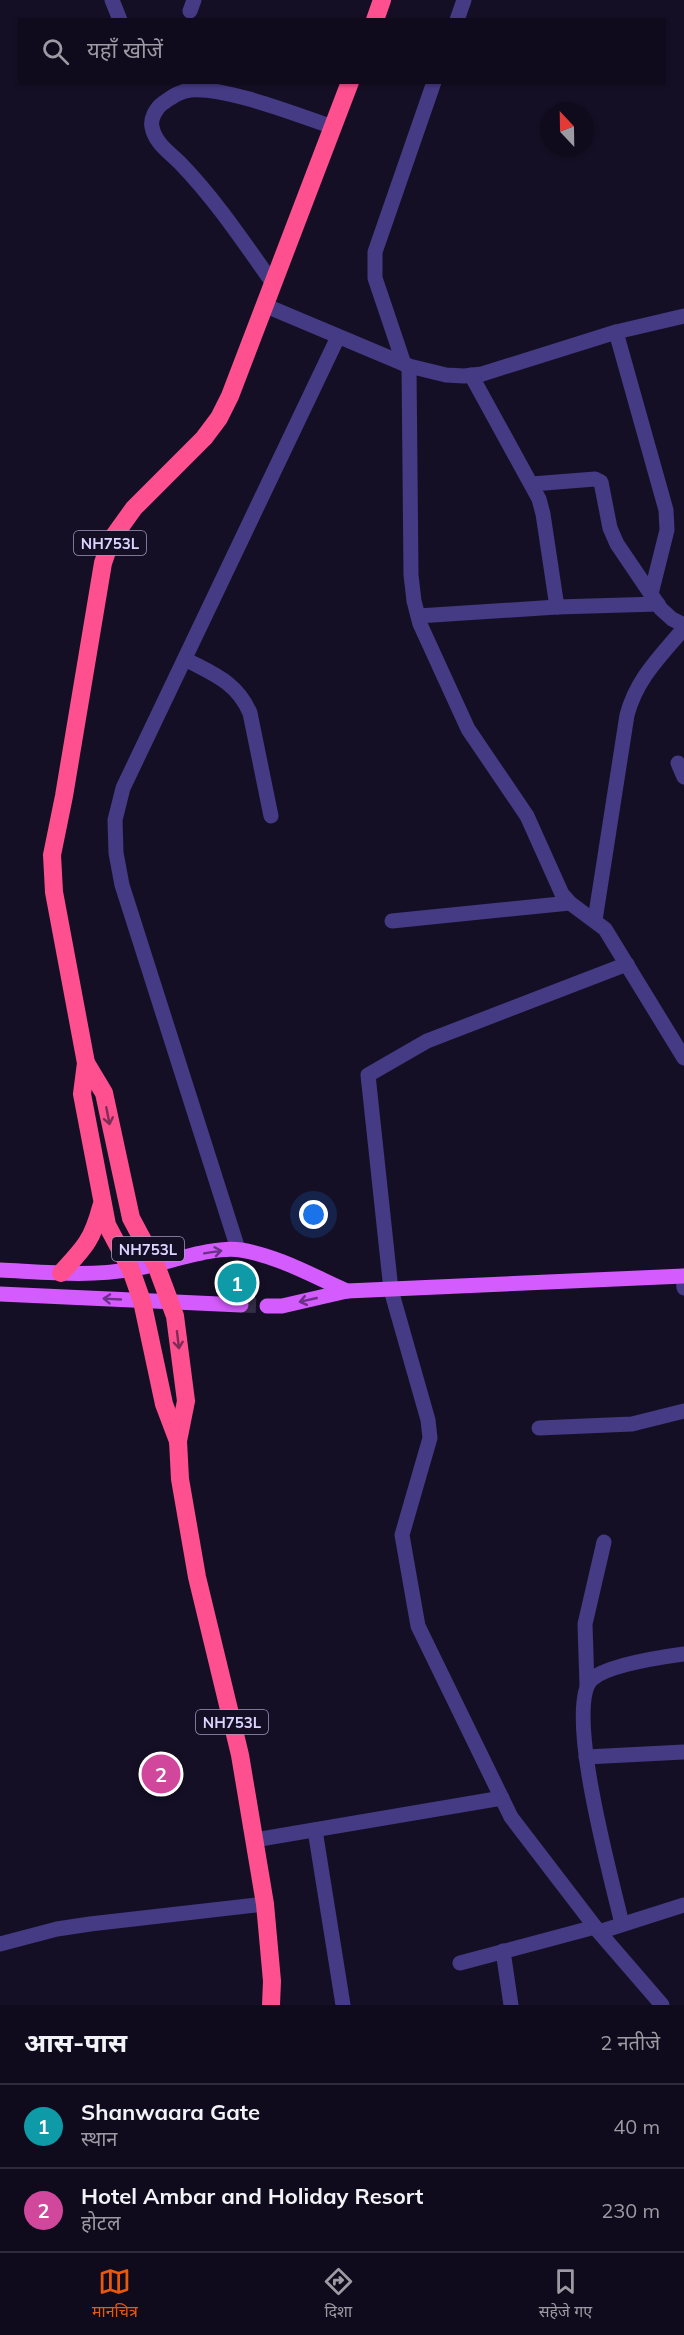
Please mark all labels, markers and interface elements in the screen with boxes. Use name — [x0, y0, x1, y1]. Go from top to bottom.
search box — [18, 18, 666, 84]
icon: search — [39, 35, 72, 68]
text: यहाँ खोजें — [87, 36, 163, 64]
north arrow — [540, 102, 594, 156]
road number: NH753L — [74, 531, 146, 555]
one-way arrow — [103, 1106, 115, 1125]
your location — [299, 1200, 328, 1229]
road number: NH753L — [112, 1237, 184, 1261]
one-way arrow — [203, 1247, 223, 1258]
pin: 1 — [218, 1260, 256, 1306]
one-way arrow — [102, 1294, 122, 1305]
one-way arrow — [298, 1295, 317, 1307]
one-way arrow — [173, 1330, 184, 1349]
road number: NH753L — [196, 1710, 268, 1734]
pin: 2 — [142, 1752, 180, 1796]
text: आस-पास — [24, 2026, 127, 2059]
text: 2 नतीजे — [600, 2030, 660, 2055]
text: Shanwaara Gate — [81, 2098, 260, 2126]
text: 1 — [38, 2114, 50, 2139]
text: 40 m — [613, 2114, 660, 2139]
text: स्थान — [81, 2126, 117, 2151]
text: Hotel Ambar and Holiday Resort — [81, 2182, 423, 2210]
text: 2 — [38, 2198, 50, 2223]
text: 230 m — [601, 2198, 660, 2223]
text: होटल — [81, 2210, 120, 2235]
tab: मानचित्र — [92, 2265, 138, 2324]
tab: दिशा — [322, 2265, 355, 2324]
tab: सहेजे गए — [539, 2265, 592, 2324]

